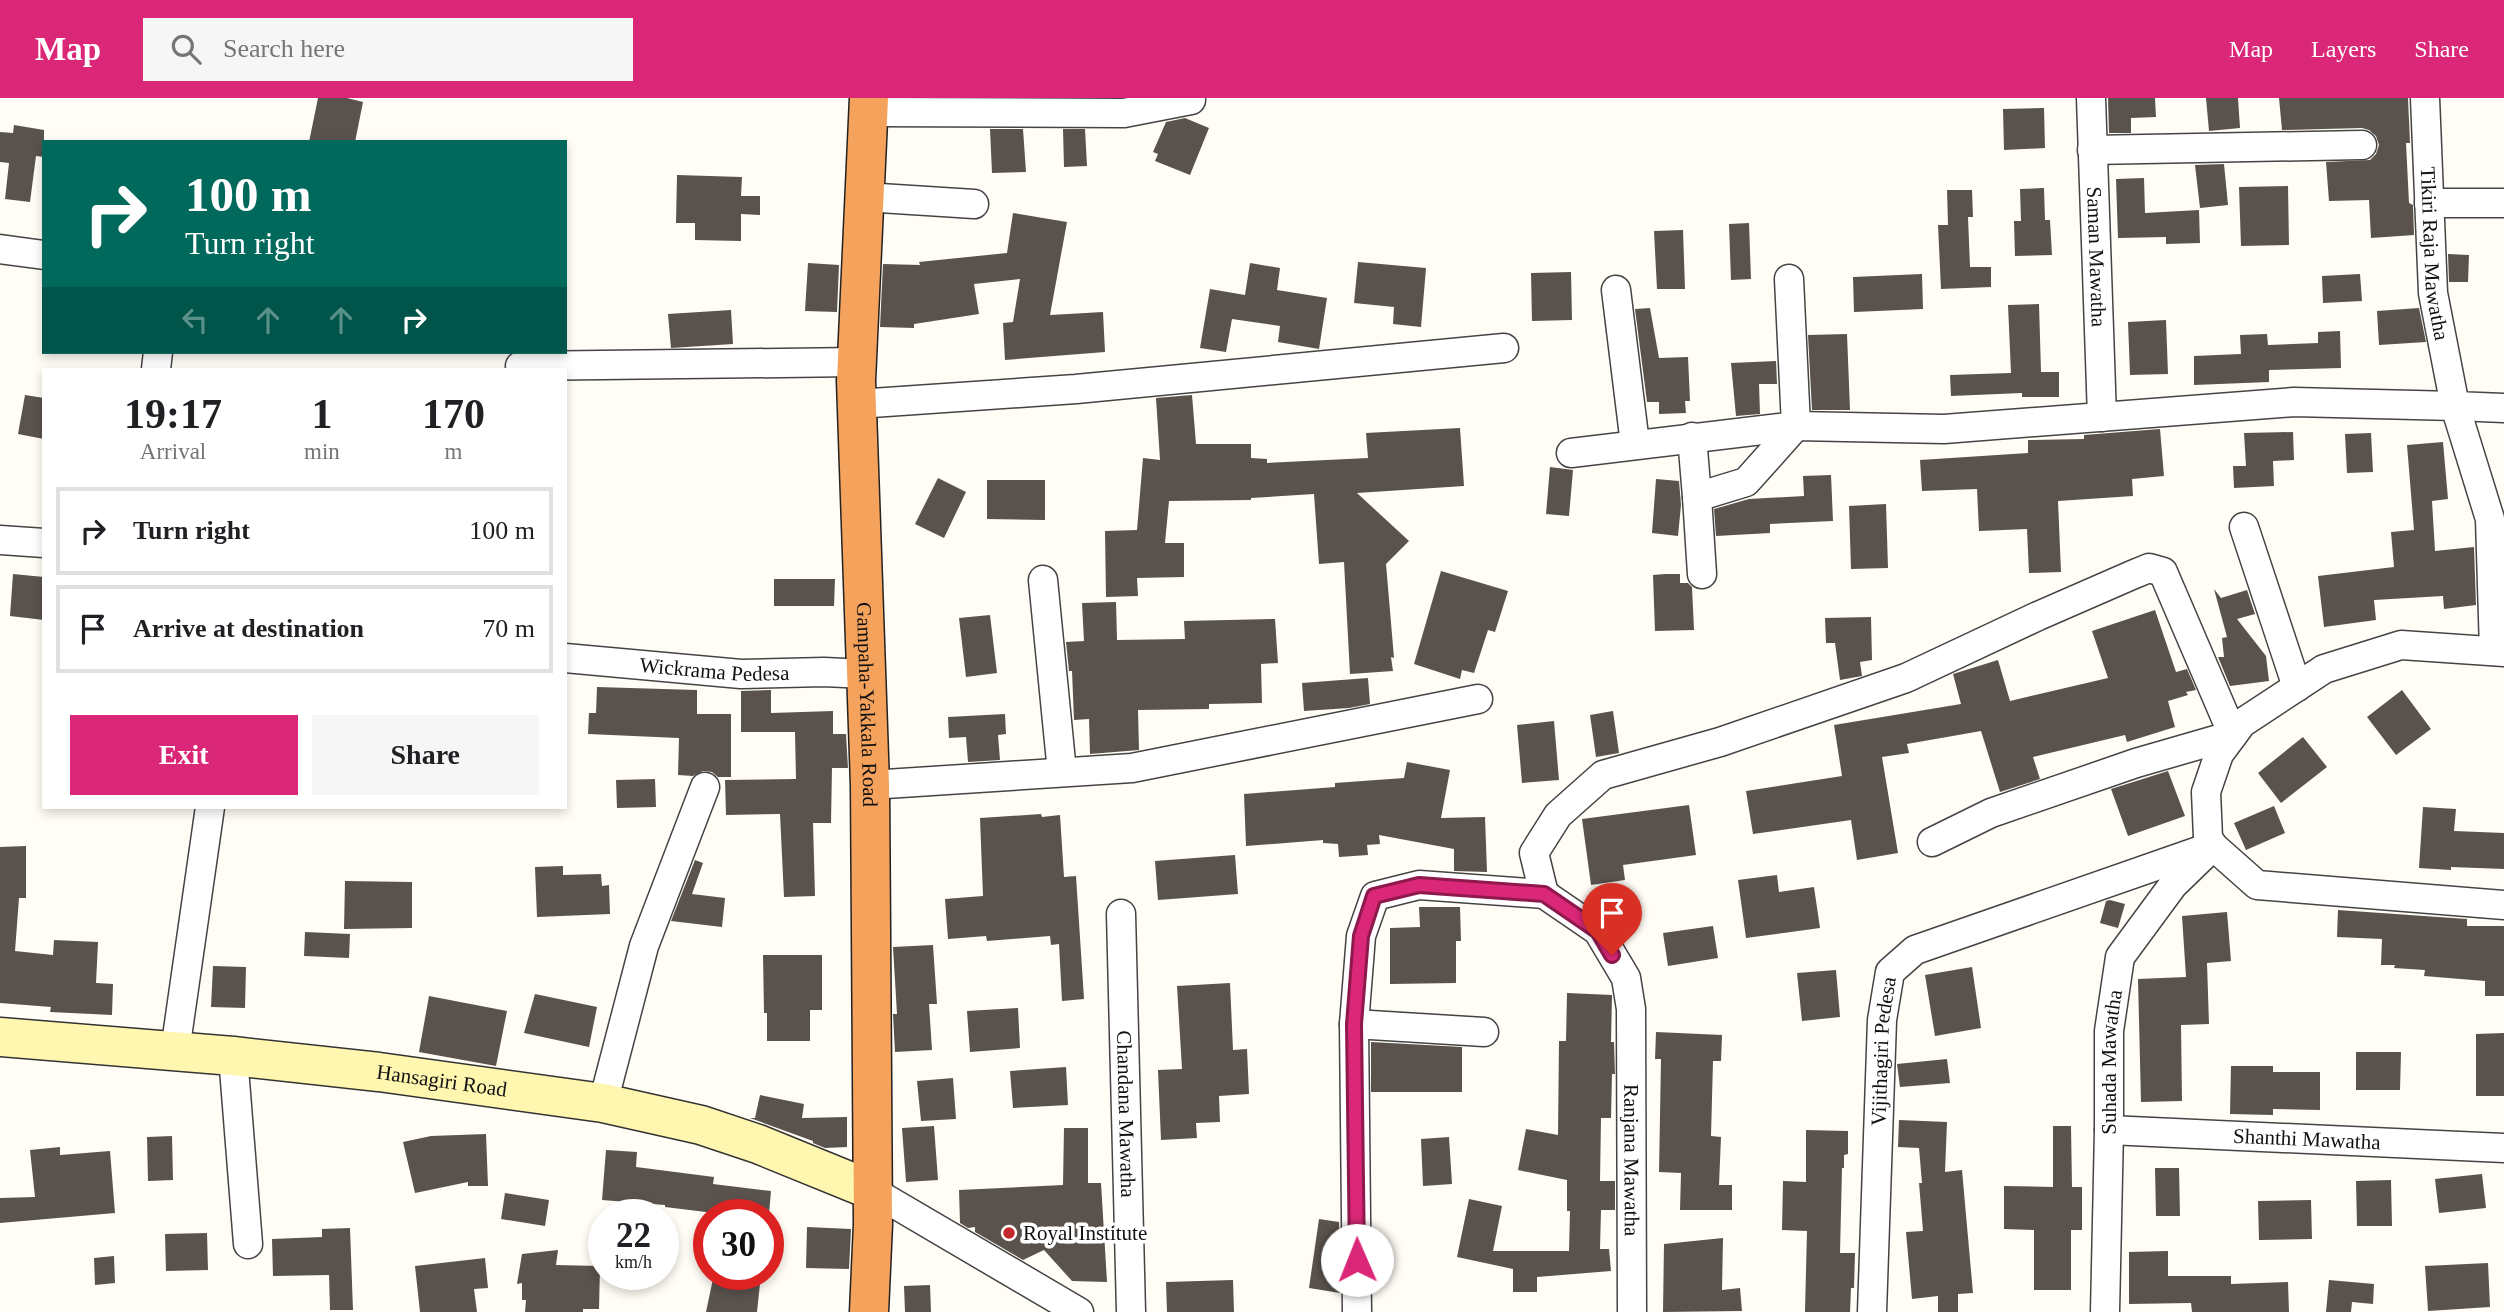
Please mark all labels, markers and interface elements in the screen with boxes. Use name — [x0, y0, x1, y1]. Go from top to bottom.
search box — [143, 18, 633, 81]
icon: search — [167, 30, 205, 68]
text: Map — [35, 31, 101, 67]
text: Search here — [223, 34, 345, 63]
text: Map — [2229, 36, 2273, 62]
text: Layers — [2311, 36, 2376, 62]
text: Share — [2414, 36, 2469, 62]
street label: Tikiri Raja Mawatha — [2416, 166, 2454, 343]
text: 100 m — [185, 167, 312, 222]
icon: right — [70, 168, 161, 259]
street label: Saman Mawatha — [2082, 186, 2111, 328]
text: Turn right — [185, 225, 315, 261]
icon: left — [176, 301, 214, 339]
icon: ahead — [249, 301, 287, 339]
icon: ahead — [322, 301, 360, 339]
icon: right — [395, 301, 433, 339]
text: 19:17 — [124, 391, 222, 437]
text: 1 — [311, 391, 332, 437]
text: 170 — [422, 391, 485, 437]
text: Arrival — [140, 439, 206, 464]
text: min — [304, 439, 340, 464]
text: m — [444, 439, 462, 464]
icon: right — [74, 512, 112, 550]
text: Turn right — [133, 516, 250, 545]
text: 100 m — [469, 516, 535, 545]
street label: Gampaha-Yakkala Road — [852, 602, 882, 808]
icon: arrive — [74, 610, 112, 648]
text: Arrive at destination — [133, 614, 364, 643]
text: 70 m — [482, 614, 535, 643]
street label: Wickrama Pedesa — [638, 653, 790, 686]
button: Exit — [70, 715, 298, 795]
button: Share — [312, 715, 539, 795]
pin — [1582, 883, 1642, 955]
icon: arrive — [1593, 894, 1631, 932]
street label: Vijithagiri Pedesa — [1866, 974, 1901, 1126]
street label: Suhada Mawatha — [2097, 987, 2127, 1135]
street label: Chandana Mawatha — [1112, 1030, 1140, 1199]
street label: Hansagiri Road — [375, 1060, 509, 1102]
street label: Ranjana Mawatha — [1619, 1084, 1644, 1237]
street label: Shanthi Mawatha — [2233, 1124, 2382, 1154]
speed limit sign: 30 — [693, 1199, 784, 1290]
text: 22 — [616, 1216, 651, 1255]
place label: Royal Institute — [1023, 1221, 1147, 1245]
position arrow — [1320, 1223, 1394, 1297]
marker: Royal Institute — [1001, 1225, 1017, 1241]
text: km/h — [615, 1252, 652, 1272]

